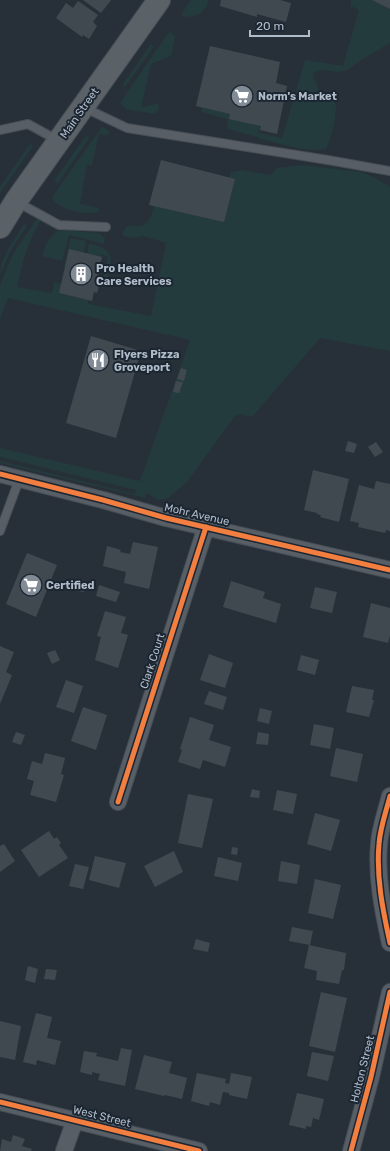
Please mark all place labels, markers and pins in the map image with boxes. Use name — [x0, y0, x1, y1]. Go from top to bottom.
supermarket icon: Norm's Market — [229, 83, 255, 109]
place label: Norm's Market — [258, 90, 337, 103]
building icon: Pro Health Care Services — [68, 261, 94, 287]
place label: Pro Health Care Services — [96, 262, 172, 288]
restaurant icon: Flyers Pizza Groveport — [85, 347, 111, 373]
place label: Flyers Pizza Groveport — [114, 348, 179, 374]
supermarket icon: Certified — [18, 572, 44, 598]
place label: Certified — [46, 579, 95, 592]

